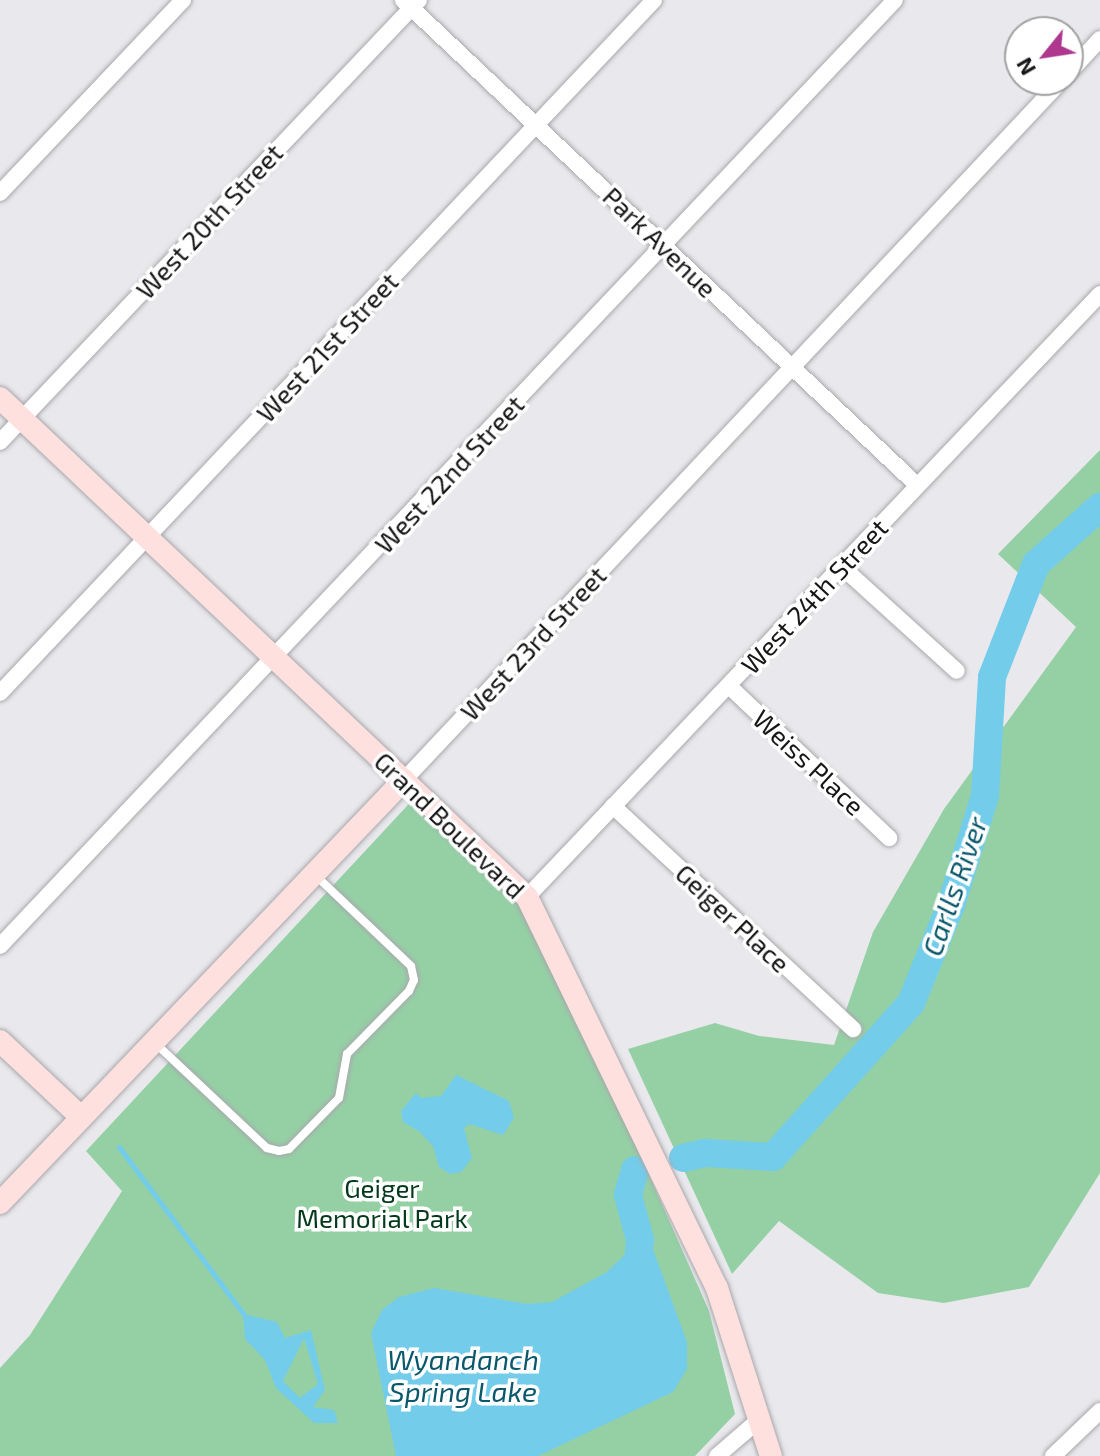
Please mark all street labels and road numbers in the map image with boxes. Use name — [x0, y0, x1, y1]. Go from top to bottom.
street label: West 20th Street — [129, 137, 289, 305]
street label: Park Avenue — [597, 180, 723, 304]
street label: West 21st Street — [250, 266, 404, 428]
street label: West 22nd Street — [368, 389, 530, 559]
street label: West 24th Street — [734, 512, 894, 680]
street label: West 23rd Street — [454, 560, 612, 726]
street label: Weiss Place — [747, 703, 871, 821]
street label: Grand Boulevard — [368, 745, 532, 905]
street label: Geiger Place — [669, 857, 797, 979]

